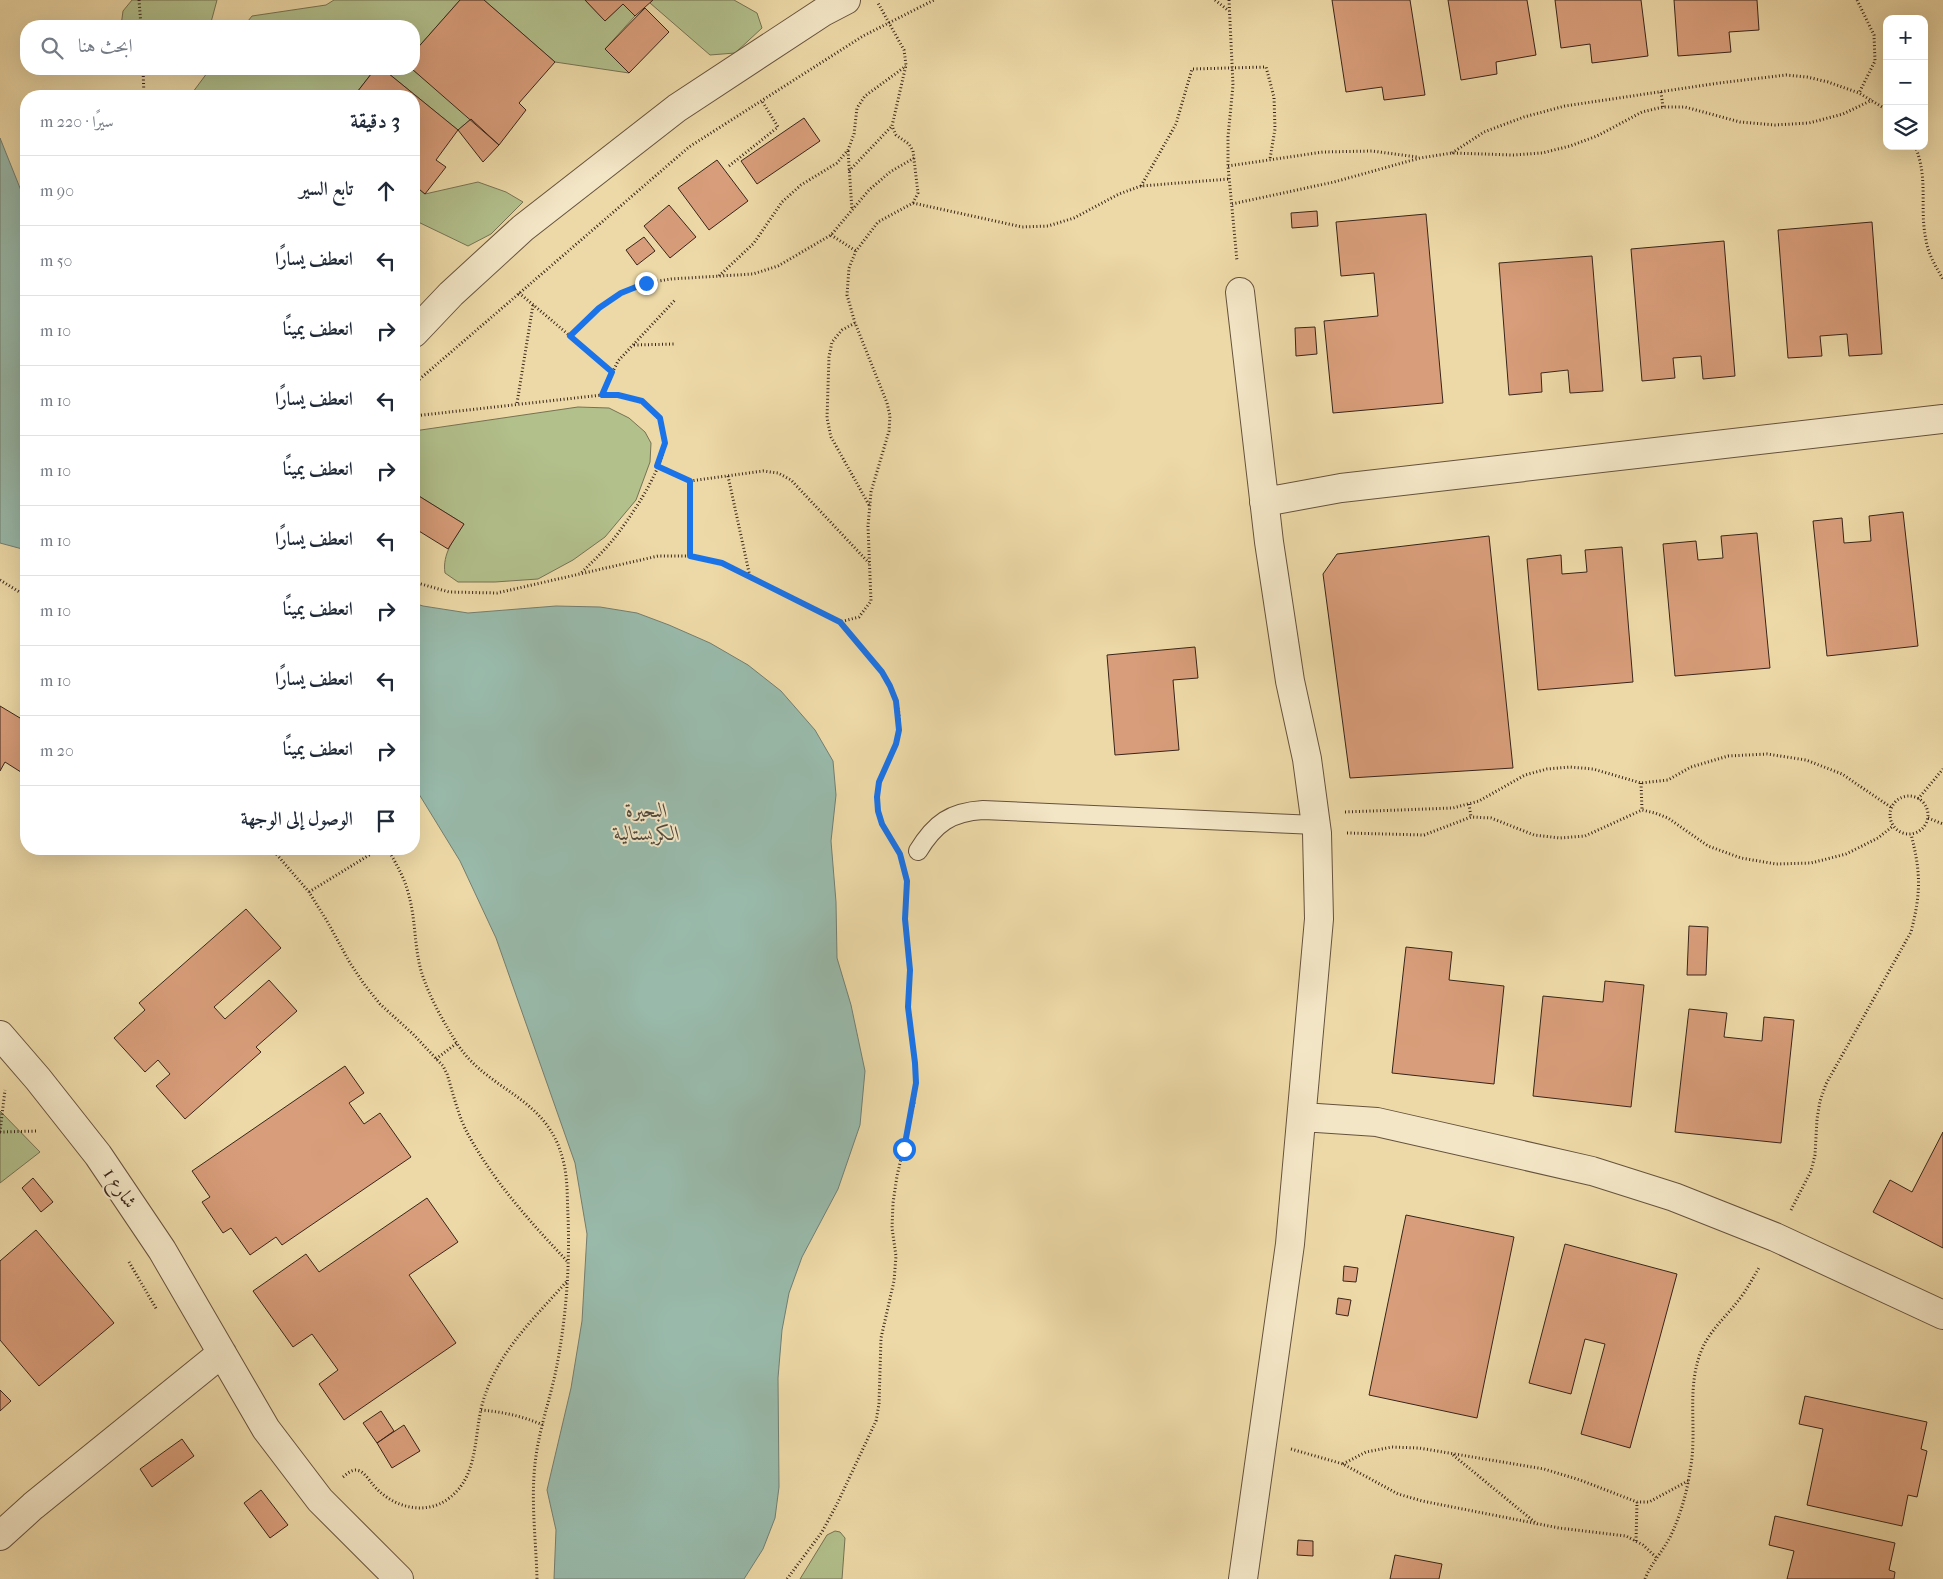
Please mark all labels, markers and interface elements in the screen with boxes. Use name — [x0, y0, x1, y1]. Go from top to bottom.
map controls — [1883, 15, 1928, 150]
button: + — [1883, 15, 1928, 60]
search box — [20, 20, 420, 75]
icon: search — [38, 34, 66, 62]
text: ابحث هنا — [78, 35, 133, 57]
button: − — [1883, 60, 1928, 105]
button: layers — [1883, 105, 1928, 150]
text: 3 دقيقة — [350, 109, 400, 133]
text: سيرًا · 220 m — [40, 112, 113, 131]
icon: ahead — [372, 177, 400, 205]
text: تابع السير — [299, 178, 353, 200]
text: 90 m — [40, 181, 74, 200]
icon: left — [372, 247, 400, 275]
text: انعطف يسارًا — [275, 248, 353, 270]
text: 50 m — [40, 251, 72, 270]
route end — [635, 272, 658, 295]
icon: right — [372, 317, 400, 345]
text: انعطف يمينًا — [283, 318, 353, 340]
text: 10 m — [40, 321, 71, 340]
icon: left — [372, 387, 400, 415]
text: انعطف يسارًا — [275, 388, 353, 410]
text: 10 m — [40, 391, 71, 410]
icon: right — [372, 457, 400, 485]
text: انعطف يمينًا — [283, 458, 353, 480]
text: 10 m — [40, 461, 71, 480]
icon: left — [372, 527, 400, 555]
text: انعطف يسارًا — [275, 528, 353, 550]
text: 10 m — [40, 531, 71, 550]
icon: right — [372, 597, 400, 625]
text: انعطف يمينًا — [283, 598, 353, 620]
text: 10 m — [40, 601, 71, 620]
icon: left — [372, 667, 400, 695]
text: انعطف يسارًا — [275, 668, 353, 690]
text: 10 m — [40, 671, 71, 690]
icon: right — [372, 737, 400, 765]
text: انعطف يمينًا — [283, 738, 353, 760]
text: 20 m — [40, 741, 74, 760]
water label: البحيرة الكريستالية — [612, 799, 680, 846]
icon: arrive — [372, 807, 400, 835]
text: الوصول إلى الوجهة — [241, 808, 353, 830]
route start — [893, 1138, 916, 1161]
street label: شارع 1 — [95, 1164, 141, 1215]

